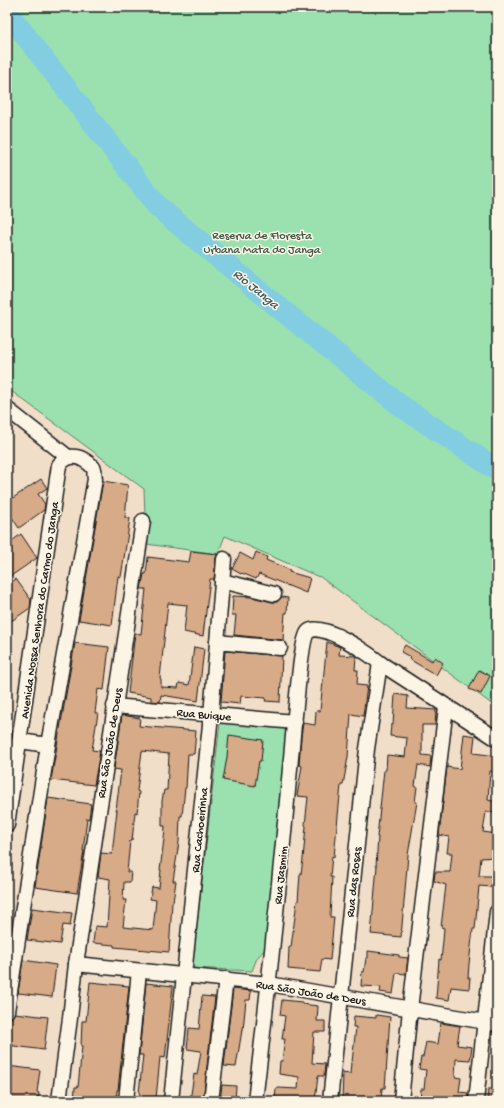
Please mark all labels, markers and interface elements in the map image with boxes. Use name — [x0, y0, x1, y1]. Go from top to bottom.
park label: Reserva de Floresta Urbana Mata do Janga — [203, 230, 321, 258]
water label: Rio Janga — [230, 267, 282, 313]
street label: Avenida Nossa Senhora do Carmo do Janga — [19, 500, 63, 720]
street label: Rua São João de Deus — [95, 687, 127, 799]
street label: Rua Buique — [176, 707, 233, 725]
street label: Rua Cachoeirinha — [190, 786, 212, 874]
street label: Rua Jasmim — [272, 845, 292, 905]
street label: Rua das Rosas — [344, 846, 366, 918]
street label: Rua São João de Deus — [255, 978, 367, 1010]

